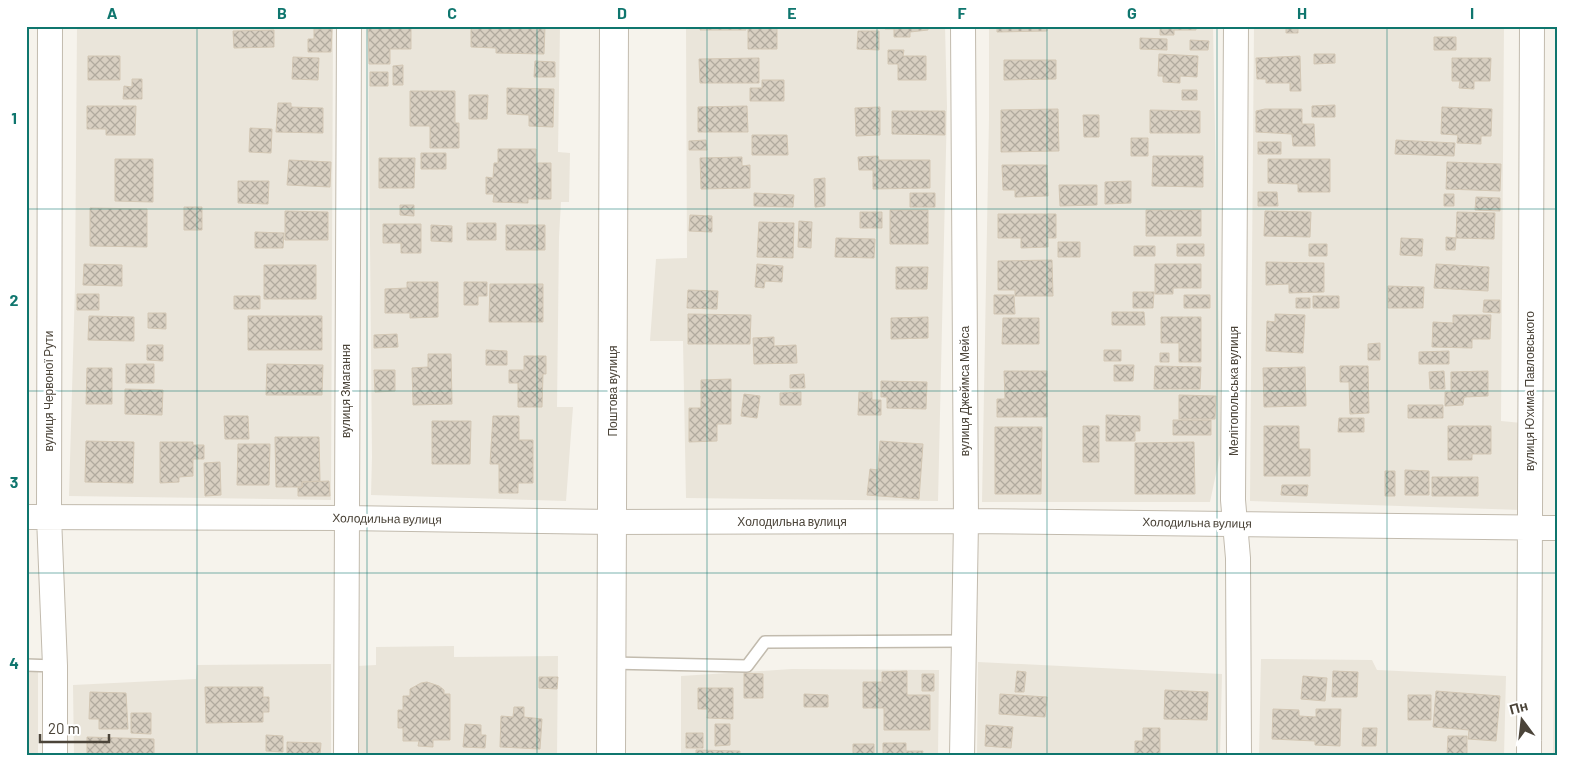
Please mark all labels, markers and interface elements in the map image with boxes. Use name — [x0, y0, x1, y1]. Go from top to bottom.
text: A — [107, 3, 118, 22]
text: B — [277, 3, 287, 22]
text: C — [447, 3, 457, 22]
text: D — [617, 3, 627, 22]
text: E — [787, 3, 797, 22]
text: F — [958, 3, 967, 22]
text: G — [1127, 3, 1137, 22]
text: H — [1297, 3, 1307, 22]
text: I — [1470, 3, 1474, 22]
text: 1 — [11, 108, 17, 127]
text: 2 — [10, 290, 19, 309]
street label: вулиця Юхима Павловського — [1522, 311, 1537, 471]
street label: вулиця Джеймса Мейса — [957, 326, 972, 456]
street label: Мелітопольська вулиця — [1226, 326, 1241, 456]
street label: вулиця Червоної Рути — [41, 331, 56, 451]
street label: вулиця Змагання — [338, 344, 353, 438]
street label: Поштова вулиця — [605, 345, 620, 437]
text: 3 — [10, 472, 18, 491]
street label: Холодильна вулиця — [332, 510, 442, 527]
street label: Холодильна вулиця — [737, 514, 847, 529]
street label: Холодильна вулиця — [1142, 514, 1252, 531]
text: 4 — [9, 653, 19, 672]
north arrow — [1496, 694, 1546, 744]
text: Пн — [1507, 696, 1530, 718]
scale bar — [40, 712, 109, 744]
text: 20 m — [48, 719, 80, 737]

